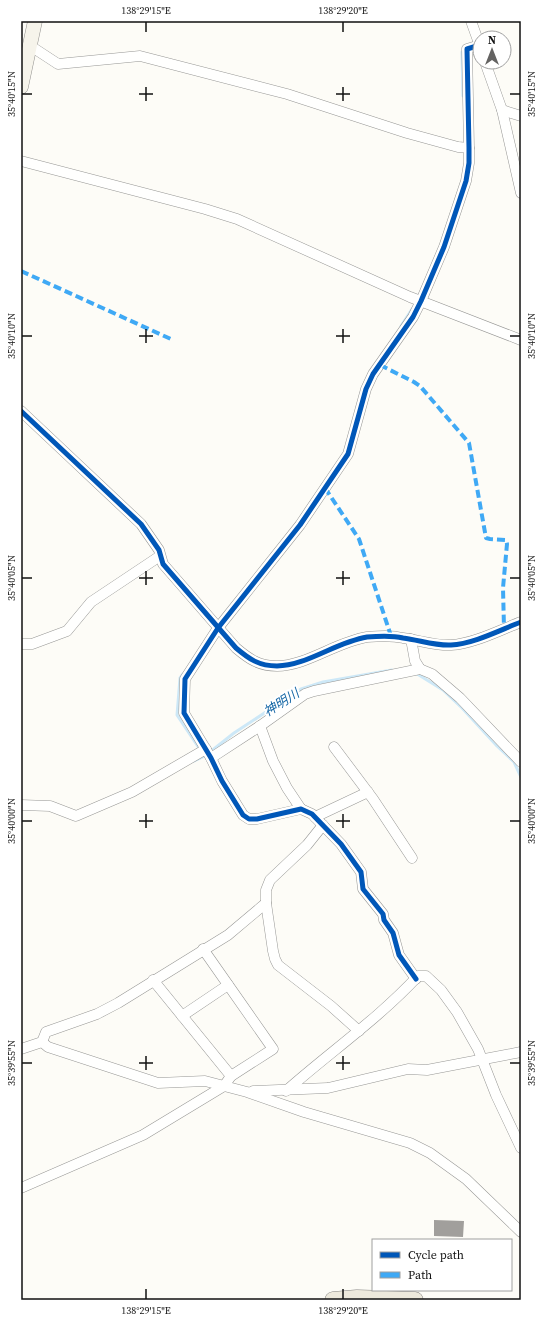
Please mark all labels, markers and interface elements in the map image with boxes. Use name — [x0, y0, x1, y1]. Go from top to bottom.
text: 138°29'15"E — [121, 4, 171, 17]
text: 138°29'20"E — [318, 4, 368, 17]
north arrow — [472, 30, 512, 70]
text: N — [488, 33, 496, 48]
text: 35°40'15"N — [5, 71, 18, 117]
text: 35°40'15"N — [525, 71, 538, 117]
text: 35°40'10"N — [5, 313, 18, 359]
text: 35°40'10"N — [525, 313, 538, 359]
text: 35°40'05"N — [5, 555, 18, 601]
text: 35°40'05"N — [525, 555, 538, 601]
water label: 神明川 — [260, 684, 304, 720]
text: 35°40'00"N — [5, 798, 18, 844]
text: 35°40'00"N — [525, 798, 538, 844]
text: 35°39'55"N — [5, 1040, 18, 1086]
text: 35°39'55"N — [525, 1040, 538, 1086]
legend — [372, 1239, 512, 1291]
text: Cycle path — [408, 1247, 464, 1263]
text: Path — [408, 1267, 432, 1283]
text: 138°29'15"E — [121, 1304, 171, 1317]
text: 138°29'20"E — [318, 1304, 368, 1317]

